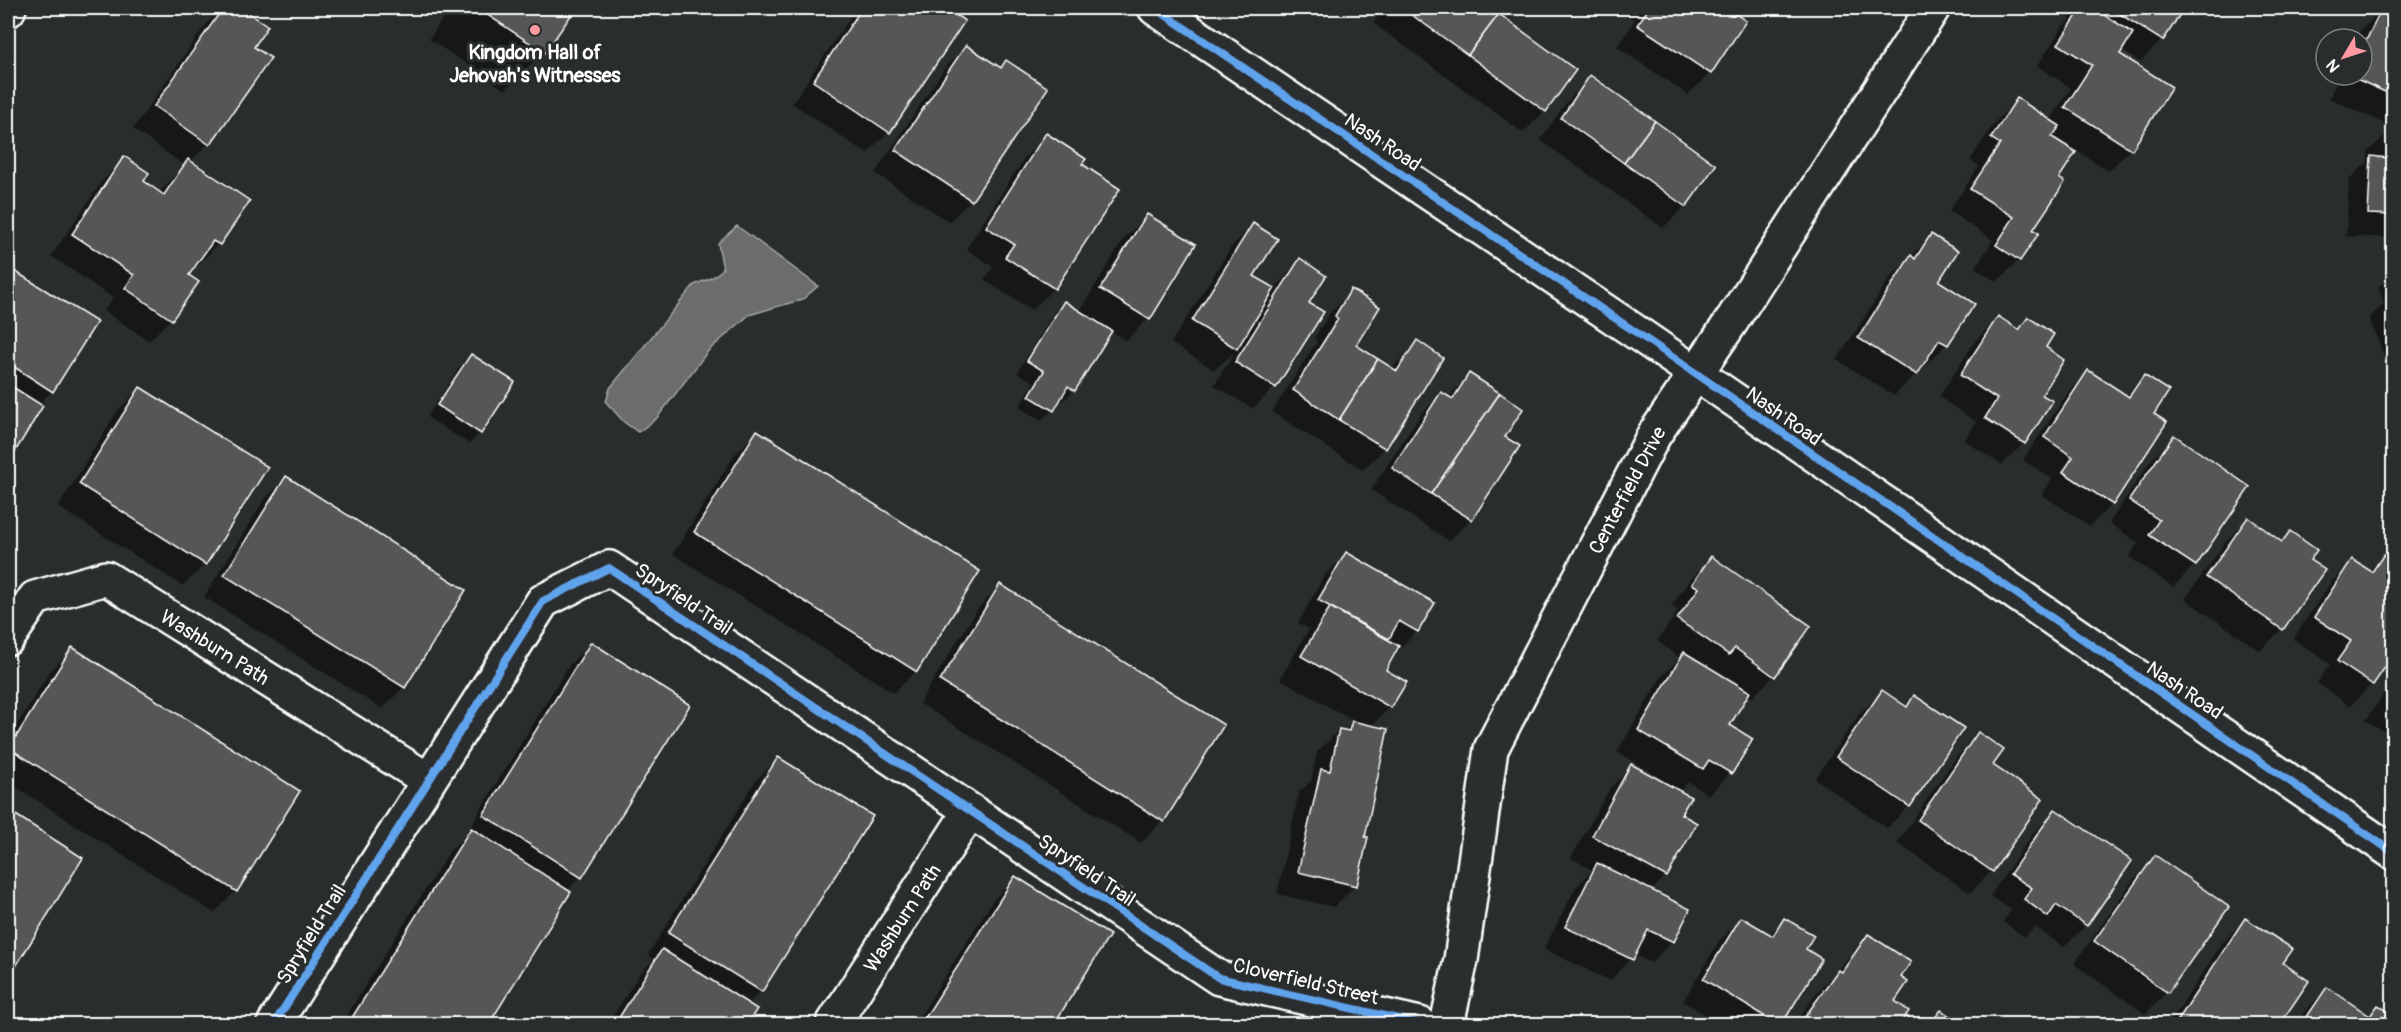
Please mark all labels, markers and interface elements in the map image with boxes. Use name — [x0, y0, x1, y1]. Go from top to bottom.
marker: Kingdom Hall of Jehovah's Witnesses — [528, 23, 542, 37]
north arrow — [2314, 27, 2374, 87]
place label: Kingdom Hall of Jehovah's Witnesses — [449, 40, 621, 88]
text: N — [2322, 55, 2344, 76]
street label: Nash Road — [1340, 108, 1426, 177]
street label: Nash Road — [1741, 381, 1826, 452]
street label: Centerfield Drive — [1583, 422, 1672, 558]
street label: Spryfield Trail — [630, 558, 737, 641]
street label: Washburn Path — [156, 604, 274, 691]
street label: Nash Road — [2142, 656, 2228, 725]
street label: Spryfield Trail — [1033, 829, 1140, 912]
street label: Washburn Path — [858, 860, 947, 977]
street label: Spryfield Trail — [271, 880, 352, 989]
street label: Cloverfield Street — [1231, 953, 1382, 1011]

